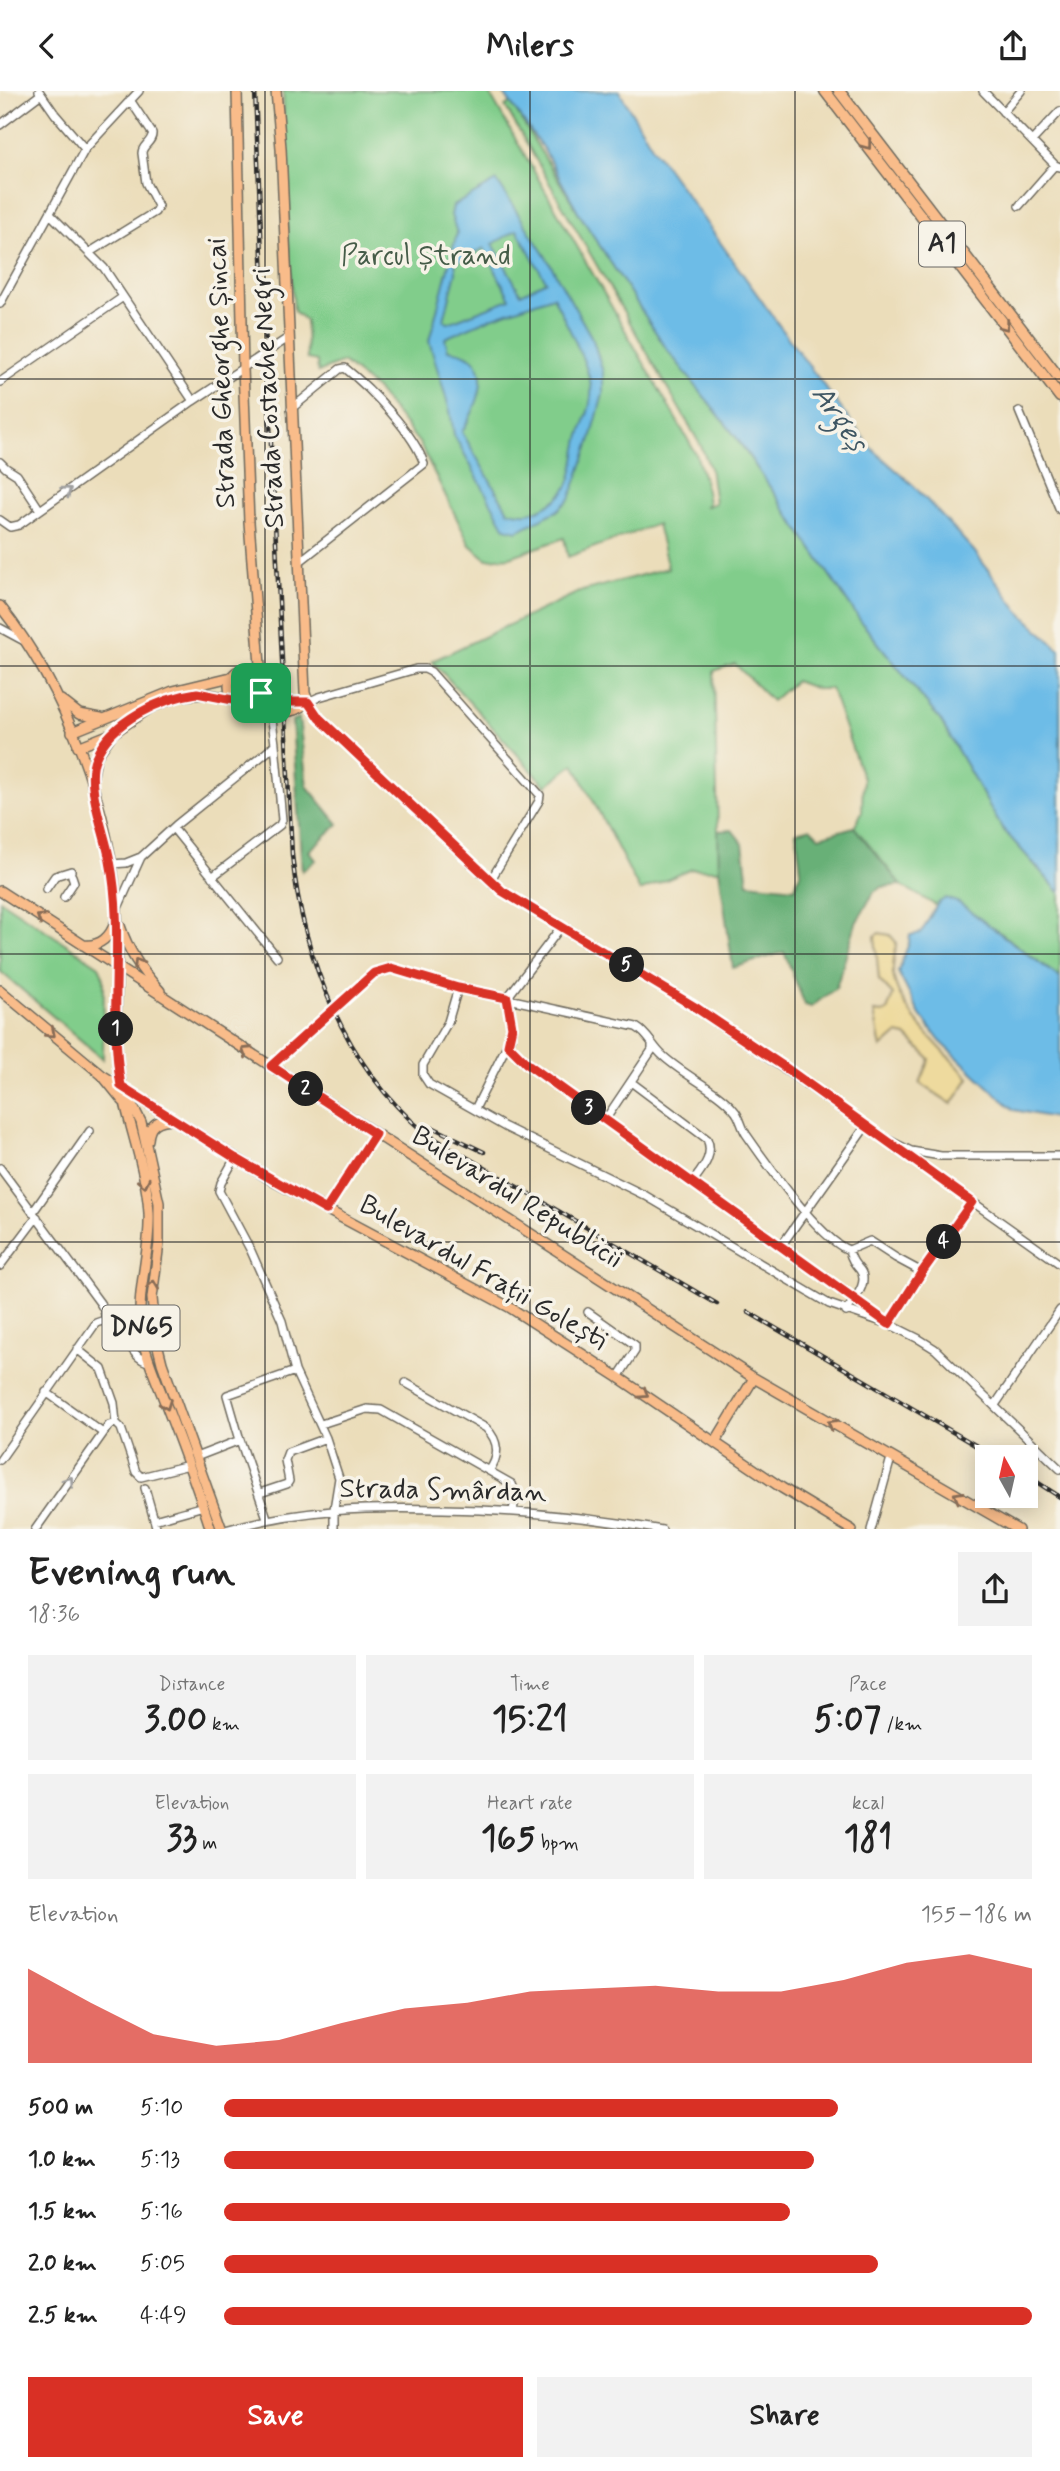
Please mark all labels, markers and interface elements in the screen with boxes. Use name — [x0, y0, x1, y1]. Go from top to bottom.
text: Milers — [486, 25, 574, 67]
icon: back — [28, 27, 66, 65]
icon: share — [994, 27, 1032, 65]
one-way arrow — [858, 138, 871, 150]
road number: A1 — [919, 221, 965, 267]
street label: Strada Gheorghe Șincai — [199, 237, 248, 509]
park label: Parcul Ștrand — [341, 238, 511, 275]
street label: Strada Costache Negri — [244, 267, 297, 529]
one-way arrow — [996, 318, 1009, 331]
water label: Argeș — [799, 377, 878, 464]
one-way arrow — [59, 486, 72, 499]
pin — [231, 663, 291, 723]
icon: arrive — [242, 674, 280, 712]
one-way arrow — [36, 913, 49, 926]
pin: 5 — [610, 947, 644, 983]
text: 5 — [621, 952, 632, 977]
one-way arrow — [133, 957, 146, 970]
pin: 1 — [99, 1011, 134, 1047]
text: 1 — [111, 1016, 120, 1041]
one-way arrow — [43, 1025, 56, 1037]
one-way arrow — [241, 1046, 254, 1059]
pin: 2 — [288, 1072, 324, 1107]
text: 2 — [301, 1076, 310, 1101]
pin: 3 — [572, 1091, 606, 1125]
text: 3 — [584, 1095, 593, 1120]
street label: Bulevardul Republicii — [404, 1118, 630, 1278]
one-way arrow — [136, 1177, 151, 1189]
street label: Bulevardul Frații Golești — [352, 1187, 614, 1359]
pin: 4 — [926, 1225, 962, 1259]
text: 4 — [938, 1229, 949, 1254]
one-way arrow — [146, 1279, 161, 1291]
road number: DN65 — [102, 1305, 180, 1351]
one-way arrow — [636, 1386, 649, 1398]
one-way arrow — [158, 1398, 172, 1410]
one-way arrow — [827, 1419, 839, 1432]
north arrow — [975, 1445, 1038, 1509]
map controls — [975, 1445, 1038, 1508]
street label: Strada Smârdan — [339, 1471, 547, 1511]
one-way arrow — [61, 1476, 73, 1489]
one-way arrow — [953, 1491, 965, 1504]
text: Evening run — [28, 1549, 235, 1598]
button: share — [958, 1552, 1032, 1626]
text: 18:36 — [28, 1600, 80, 1630]
text: Distance — [159, 1672, 225, 1697]
text: Time — [510, 1672, 550, 1697]
text: Pace — [849, 1672, 887, 1697]
text: 3.00 — [144, 1697, 207, 1743]
text: 15:21 — [492, 1697, 568, 1743]
text: 5:07 — [814, 1697, 881, 1743]
text: km — [207, 1712, 240, 1737]
text: /km — [881, 1712, 922, 1737]
text: Elevation — [155, 1791, 229, 1816]
text: Heart rate — [487, 1791, 573, 1816]
text: kcal — [852, 1791, 884, 1816]
text: 33 — [167, 1816, 197, 1862]
text: 165 — [481, 1816, 536, 1862]
text: 181 — [844, 1816, 892, 1862]
text: m — [197, 1831, 217, 1856]
text: bpm — [536, 1831, 579, 1856]
text: Elevation — [28, 1900, 119, 1930]
text: 155–186 m — [921, 1900, 1032, 1930]
text: 500 m — [28, 2093, 93, 2123]
text: 5:10 — [140, 2093, 183, 2123]
text: 1.0 km — [28, 2145, 96, 2175]
text: 5:13 — [140, 2145, 180, 2175]
text: 1.5 km — [28, 2197, 97, 2227]
text: 5:16 — [140, 2197, 183, 2227]
text: 2.0 km — [28, 2249, 97, 2279]
text: 5:05 — [140, 2249, 185, 2279]
text: 2.5 km — [28, 2301, 98, 2331]
text: 4:49 — [140, 2301, 187, 2331]
button: Save — [28, 2377, 523, 2457]
button: Share — [537, 2377, 1032, 2457]

